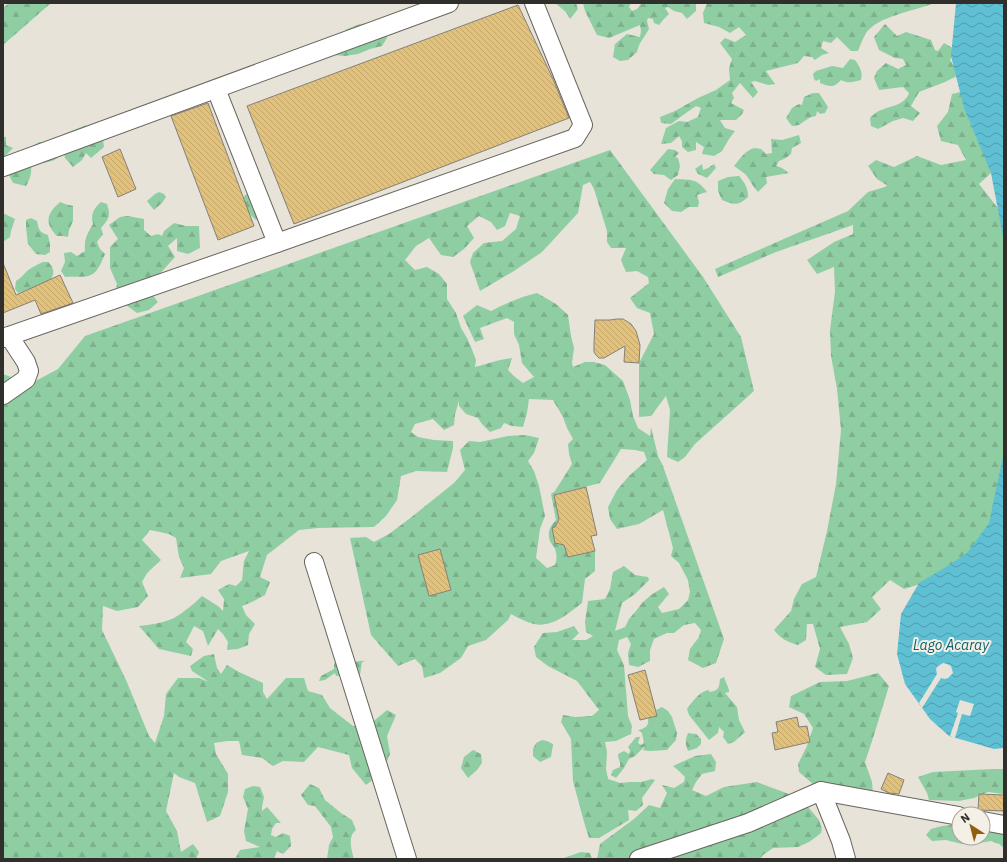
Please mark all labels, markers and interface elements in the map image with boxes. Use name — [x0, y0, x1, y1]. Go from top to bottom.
water label: Lago Acaray — [913, 636, 990, 654]
north arrow — [951, 806, 991, 846]
text: N — [958, 810, 972, 826]

